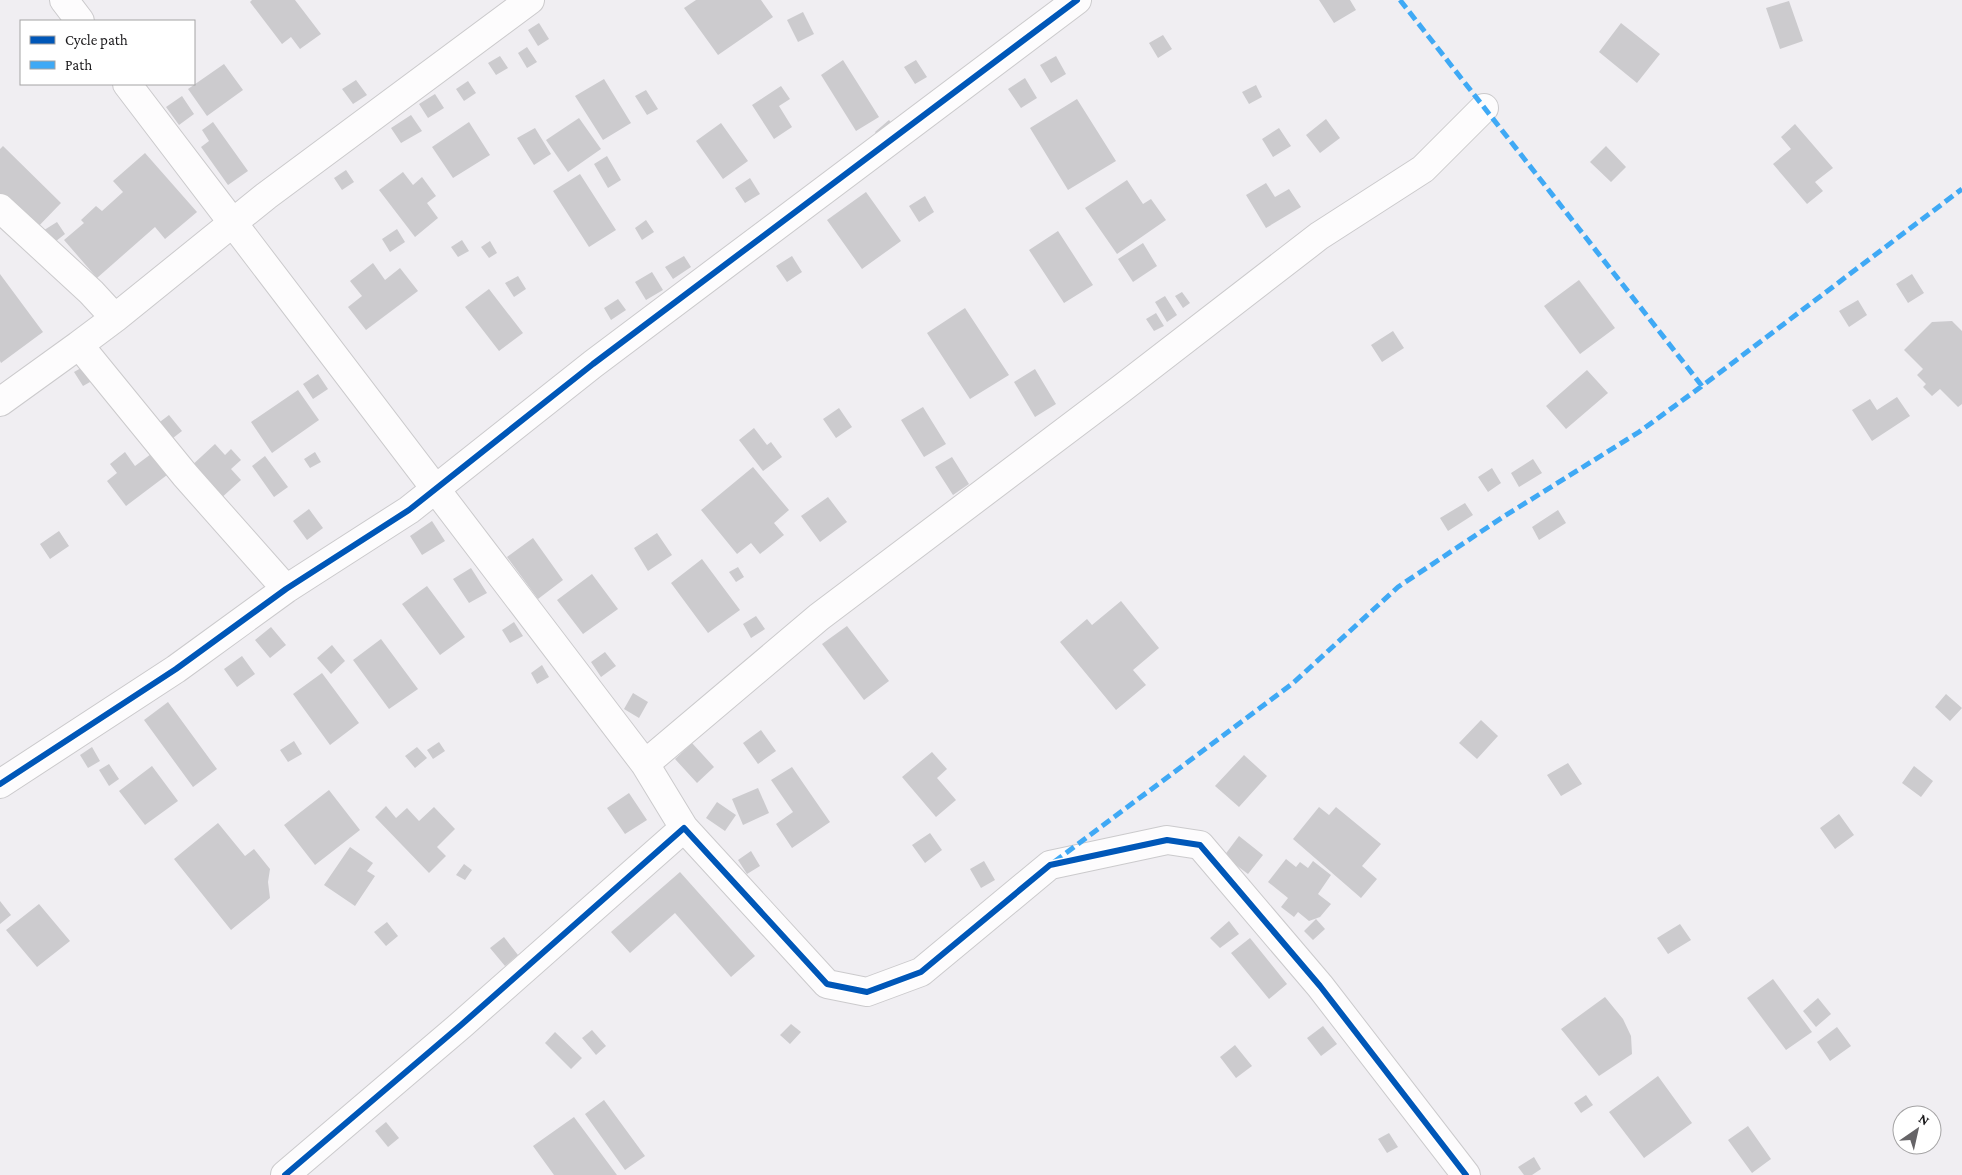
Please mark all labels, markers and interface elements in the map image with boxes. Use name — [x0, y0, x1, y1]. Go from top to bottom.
legend — [20, 20, 195, 85]
text: Cycle path — [65, 32, 128, 49]
text: Path — [65, 57, 92, 73]
north arrow — [1892, 1105, 1942, 1155]
text: N — [1916, 1110, 1933, 1129]

